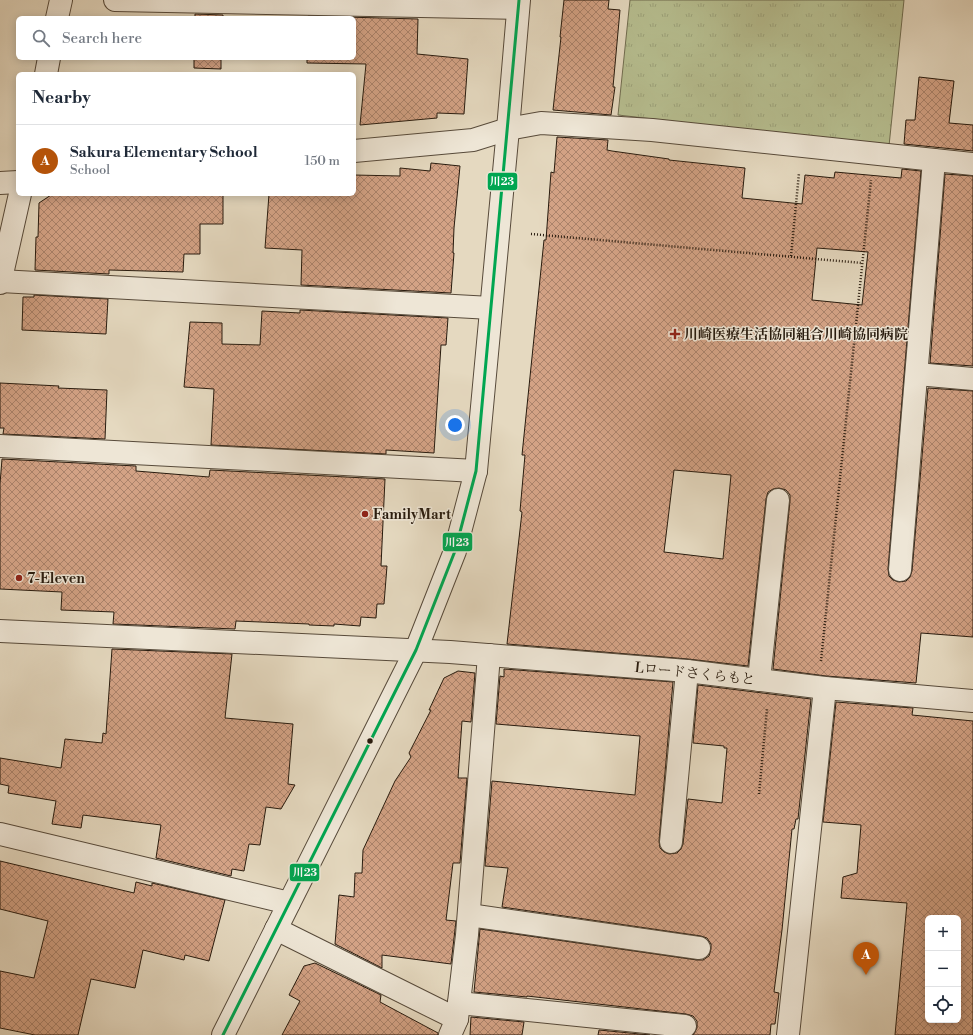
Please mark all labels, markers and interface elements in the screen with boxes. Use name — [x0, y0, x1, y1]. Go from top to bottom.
search box — [16, 16, 356, 60]
icon: search — [30, 27, 52, 49]
text: Search here — [62, 29, 142, 48]
text: Nearby — [32, 87, 91, 109]
text: Sakura Elementary School — [70, 143, 258, 162]
text: A — [40, 153, 50, 169]
text: 150 m — [305, 153, 340, 169]
text: School — [70, 162, 110, 178]
line badge: 川23 — [487, 172, 518, 191]
text: 川23 — [490, 175, 515, 189]
place label: 川崎医療生活協同組合川崎協同病院 — [684, 326, 908, 344]
marker: 川崎医療生活協同組合川崎協同病院 — [669, 328, 681, 340]
your location — [445, 415, 465, 435]
place label: FamilyMart — [373, 506, 452, 524]
marker: FamilyMart — [360, 509, 370, 519]
line badge: 川23 — [442, 532, 473, 552]
text: 川23 — [445, 536, 470, 550]
place label: 7-Eleven — [27, 570, 85, 588]
marker: 7-Eleven — [14, 573, 24, 583]
street label: Lロードさくらもと — [634, 659, 756, 689]
unlabelled marker — [365, 736, 375, 746]
line badge: 川23 — [289, 863, 320, 882]
text: 川23 — [293, 866, 318, 880]
map controls — [925, 915, 961, 1023]
button: + — [925, 915, 961, 951]
pin: A — [853, 942, 879, 975]
button: − — [925, 951, 961, 987]
button: locate — [925, 987, 961, 1023]

